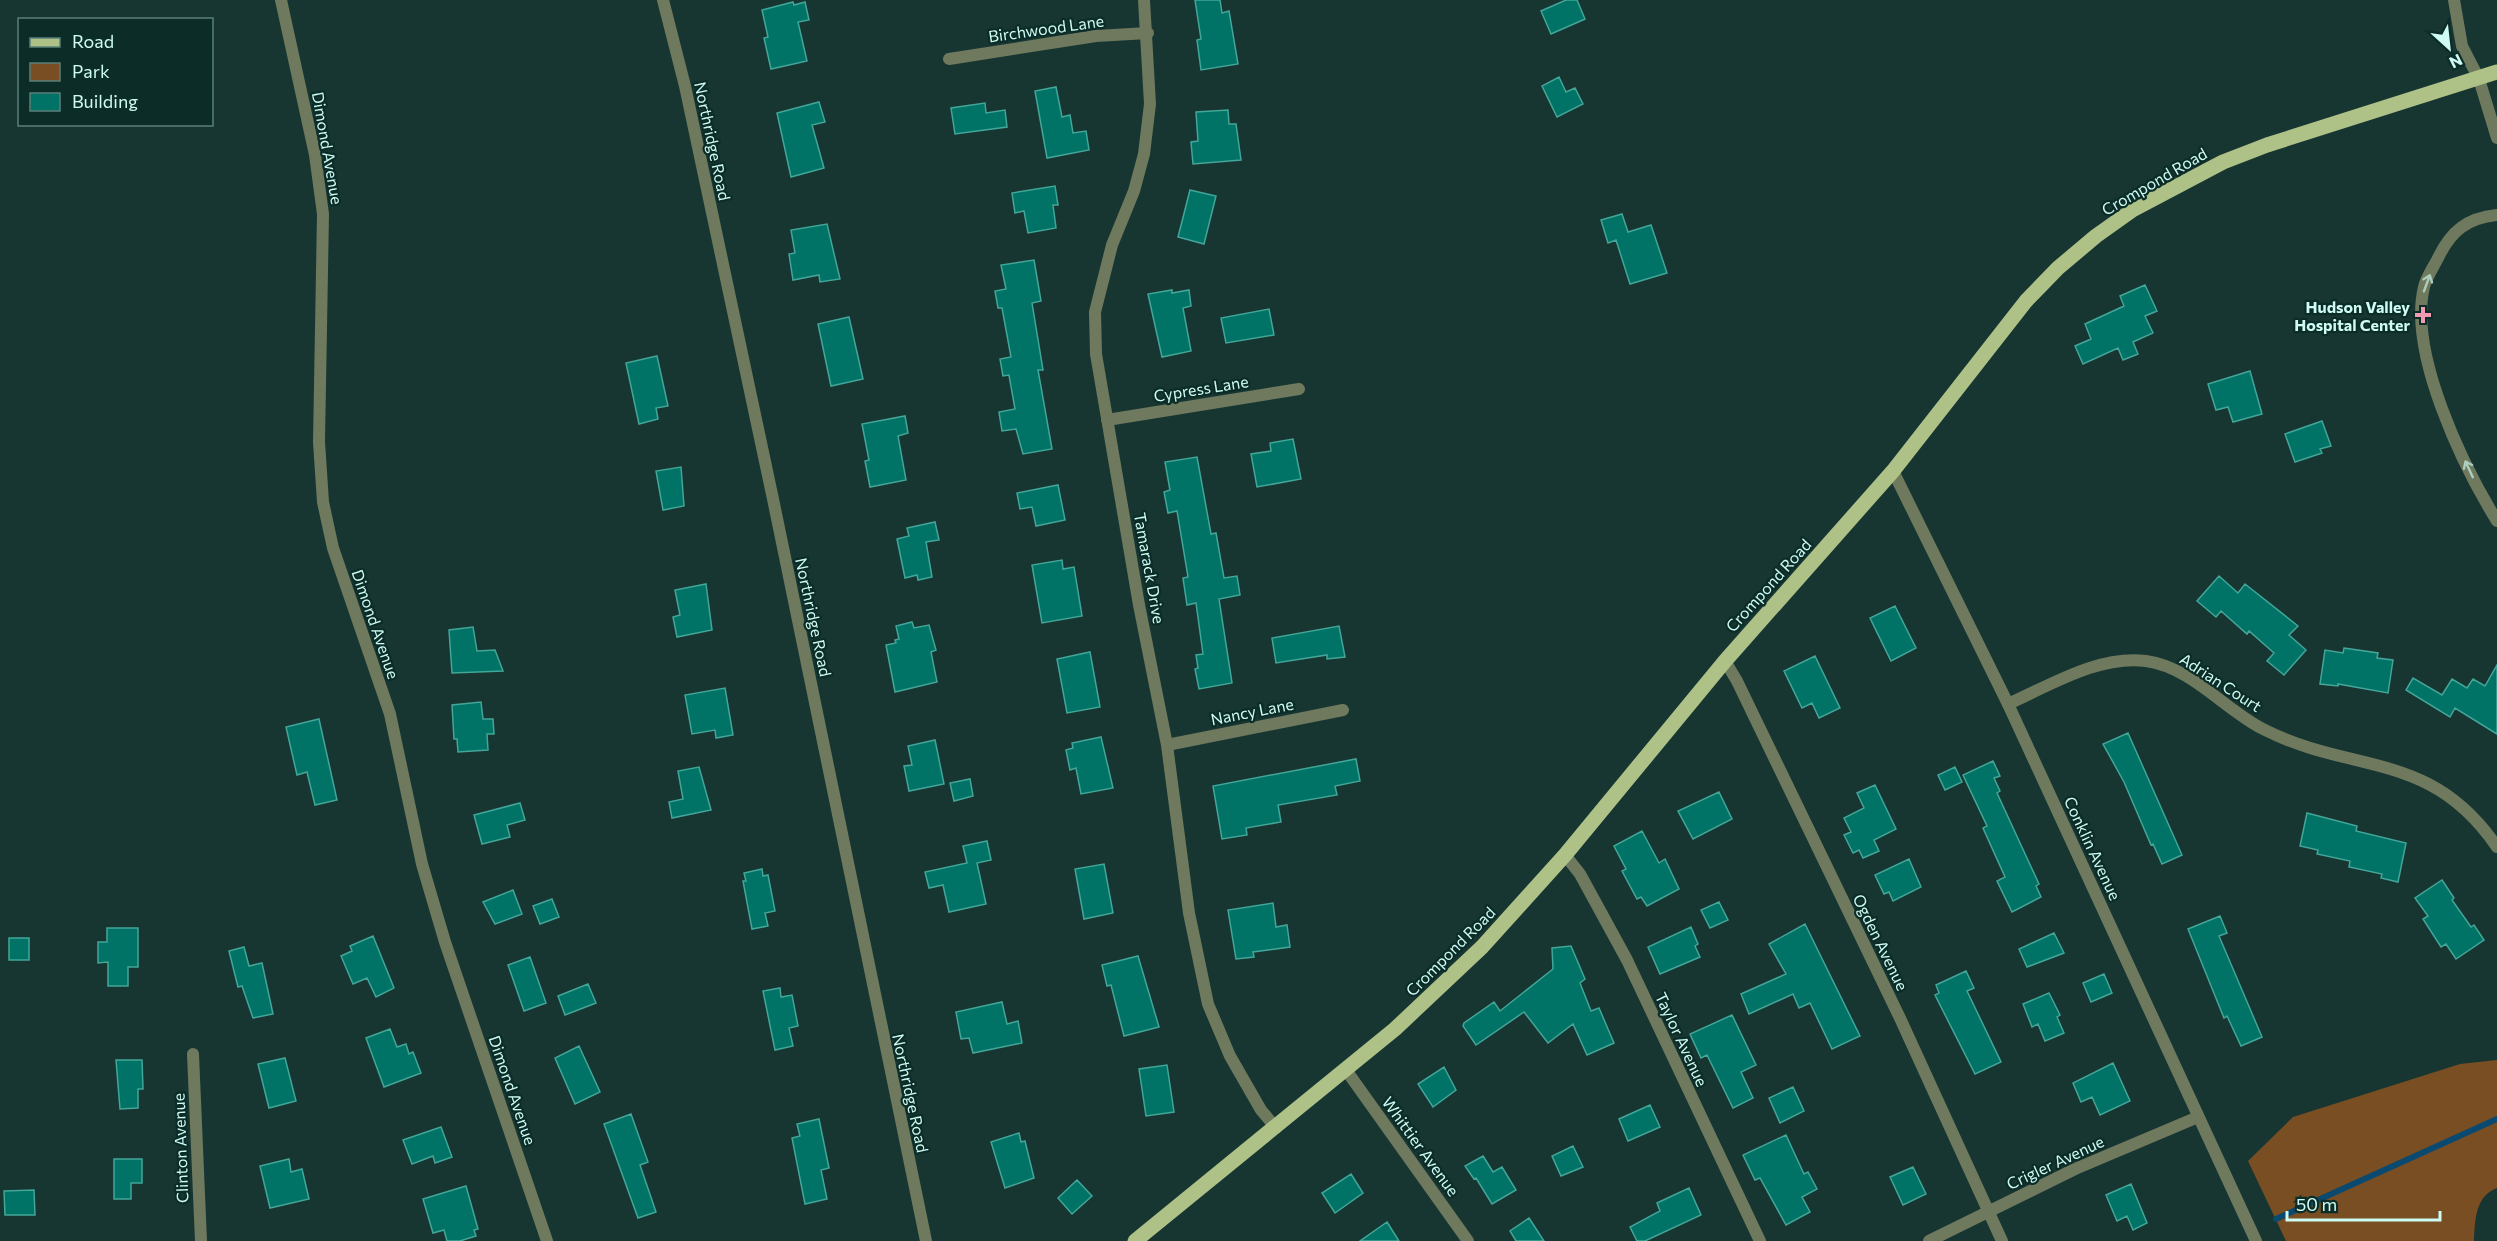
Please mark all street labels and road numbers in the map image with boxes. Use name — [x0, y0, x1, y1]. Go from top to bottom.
street label: Birchwood Lane — [987, 10, 1105, 46]
street label: Northridge Road — [691, 80, 735, 202]
street label: Dimond Avenue — [309, 90, 347, 206]
street label: Crompond Road — [2098, 143, 2210, 219]
street label: Cypress Lane — [1152, 371, 1250, 405]
street label: Tamarack Drive — [1131, 511, 1169, 625]
street label: Crompond Road — [1721, 535, 1815, 635]
street label: Northridge Road — [792, 556, 836, 678]
street label: Dimond Avenue — [348, 567, 404, 681]
street label: Adrian Court — [2177, 649, 2266, 716]
street label: Nancy Lane — [1209, 694, 1295, 728]
street label: Conklin Avenue — [2061, 793, 2125, 903]
street label: Ogden Avenue — [1849, 891, 1913, 993]
street label: Crompond Road — [1401, 902, 1499, 1000]
street label: Taylor Avenue — [1652, 989, 1712, 1089]
street label: Northridge Road — [889, 1032, 933, 1154]
street label: Dimond Avenue — [485, 1033, 541, 1147]
street label: Clinton Avenue — [169, 1093, 191, 1203]
street label: Whittier Avenue — [1379, 1093, 1463, 1199]
street label: Crigler Avenue — [2003, 1131, 2107, 1193]

